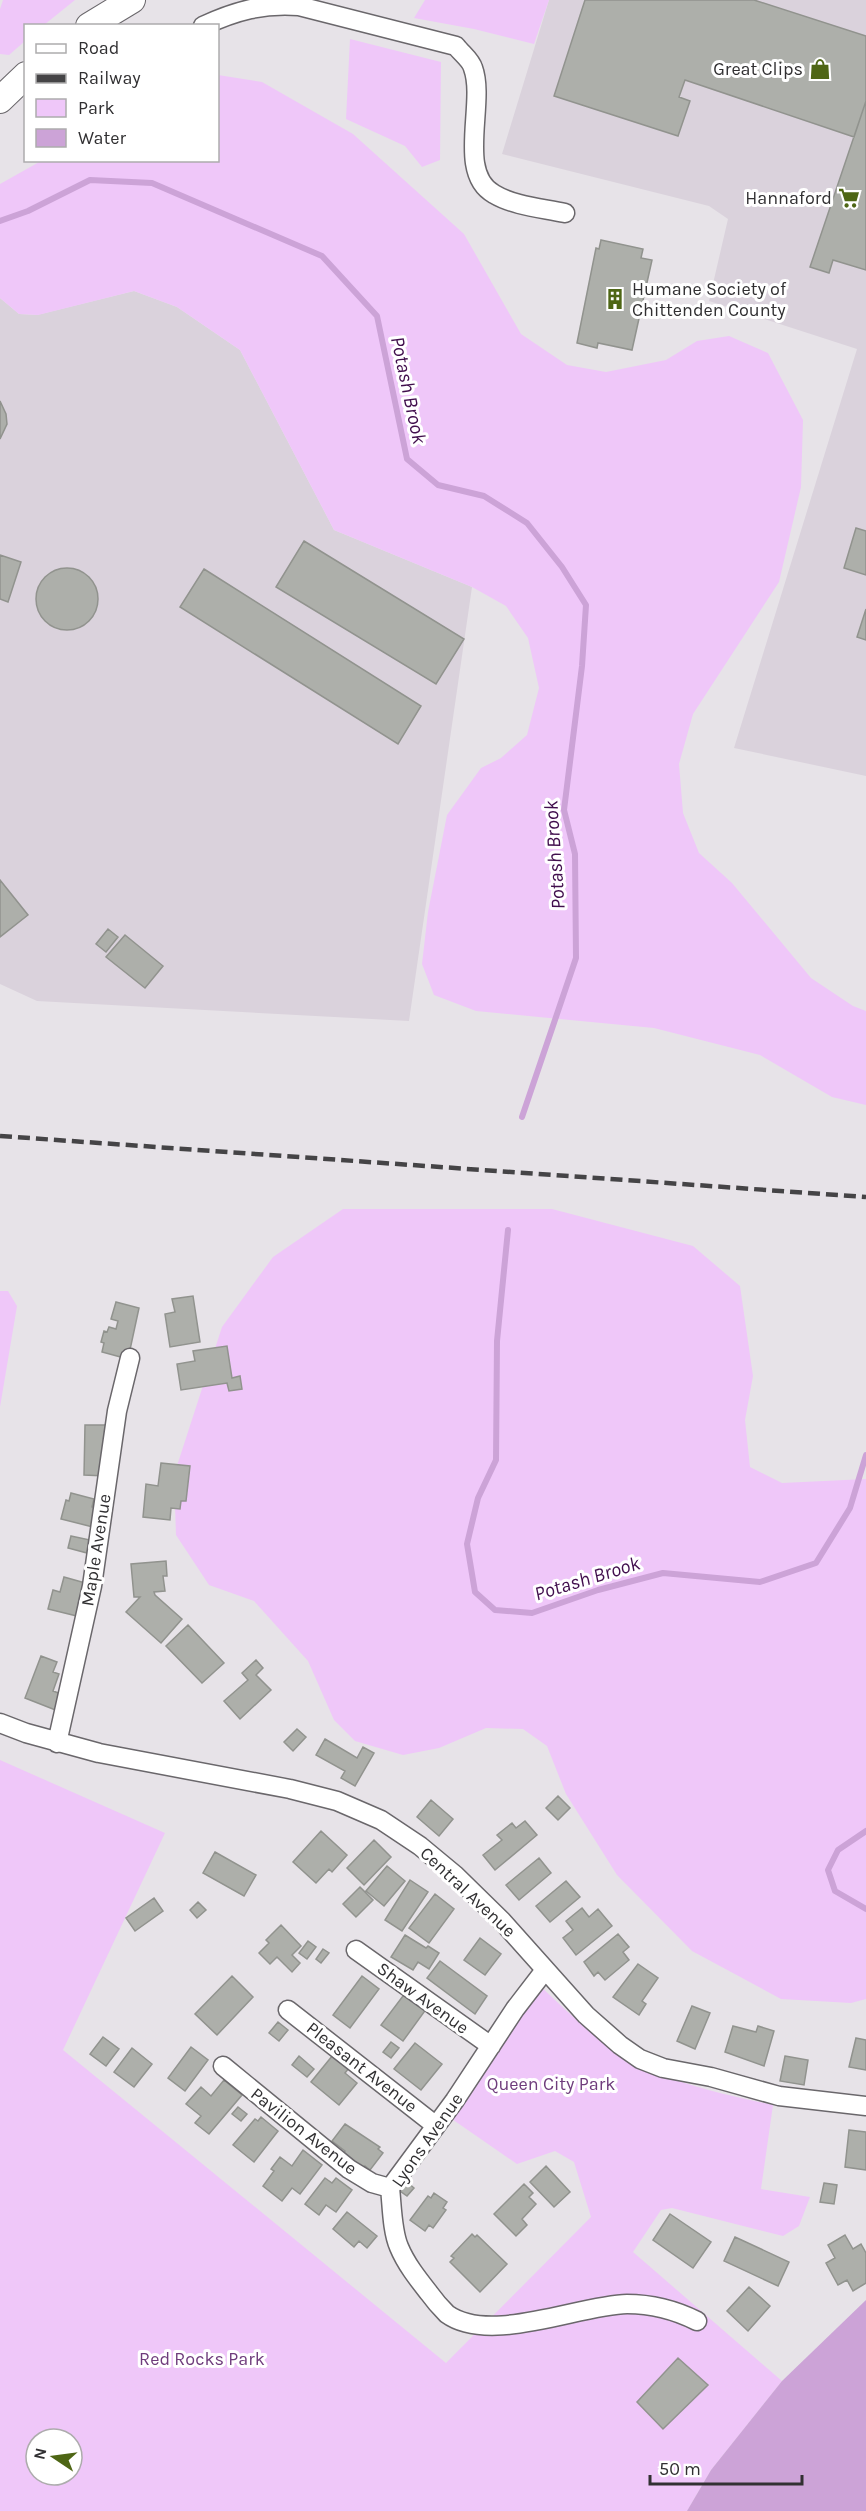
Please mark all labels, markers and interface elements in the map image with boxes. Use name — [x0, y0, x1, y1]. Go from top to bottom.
legend — [24, 24, 219, 162]
text: Road — [78, 37, 119, 59]
shop icon: Great Clips — [808, 57, 832, 81]
place label: Great Clips — [713, 58, 803, 80]
text: Railway — [78, 67, 141, 89]
text: Park — [78, 97, 115, 119]
text: Water — [78, 127, 126, 149]
supermarket icon: Hannaford — [837, 186, 861, 210]
place label: Hannaford — [745, 187, 832, 209]
place label: Humane Society of Chittenden County — [632, 278, 787, 321]
building icon: Humane Society of Chittenden County — [603, 287, 627, 311]
water label: Potash Brook — [386, 334, 431, 447]
water label: Potash Brook — [539, 799, 570, 910]
street label: Maple Avenue — [76, 1492, 116, 1608]
water label: Potash Brook — [532, 1551, 643, 1605]
street label: Central Avenue — [416, 1842, 520, 1942]
street label: Shaw Avenue — [373, 1957, 473, 2039]
street label: Pleasant Avenue — [302, 2017, 422, 2117]
park label: Queen City Park — [487, 2073, 615, 2095]
street label: Pavilion Avenue — [246, 2083, 362, 2179]
street label: Lyons Avenue — [386, 2089, 468, 2191]
park label: Red Rocks Park — [139, 2348, 265, 2370]
north arrow — [24, 2427, 84, 2487]
text: N — [29, 2446, 50, 2461]
scale bar — [650, 2448, 802, 2486]
text: 50 m — [659, 2458, 701, 2480]

